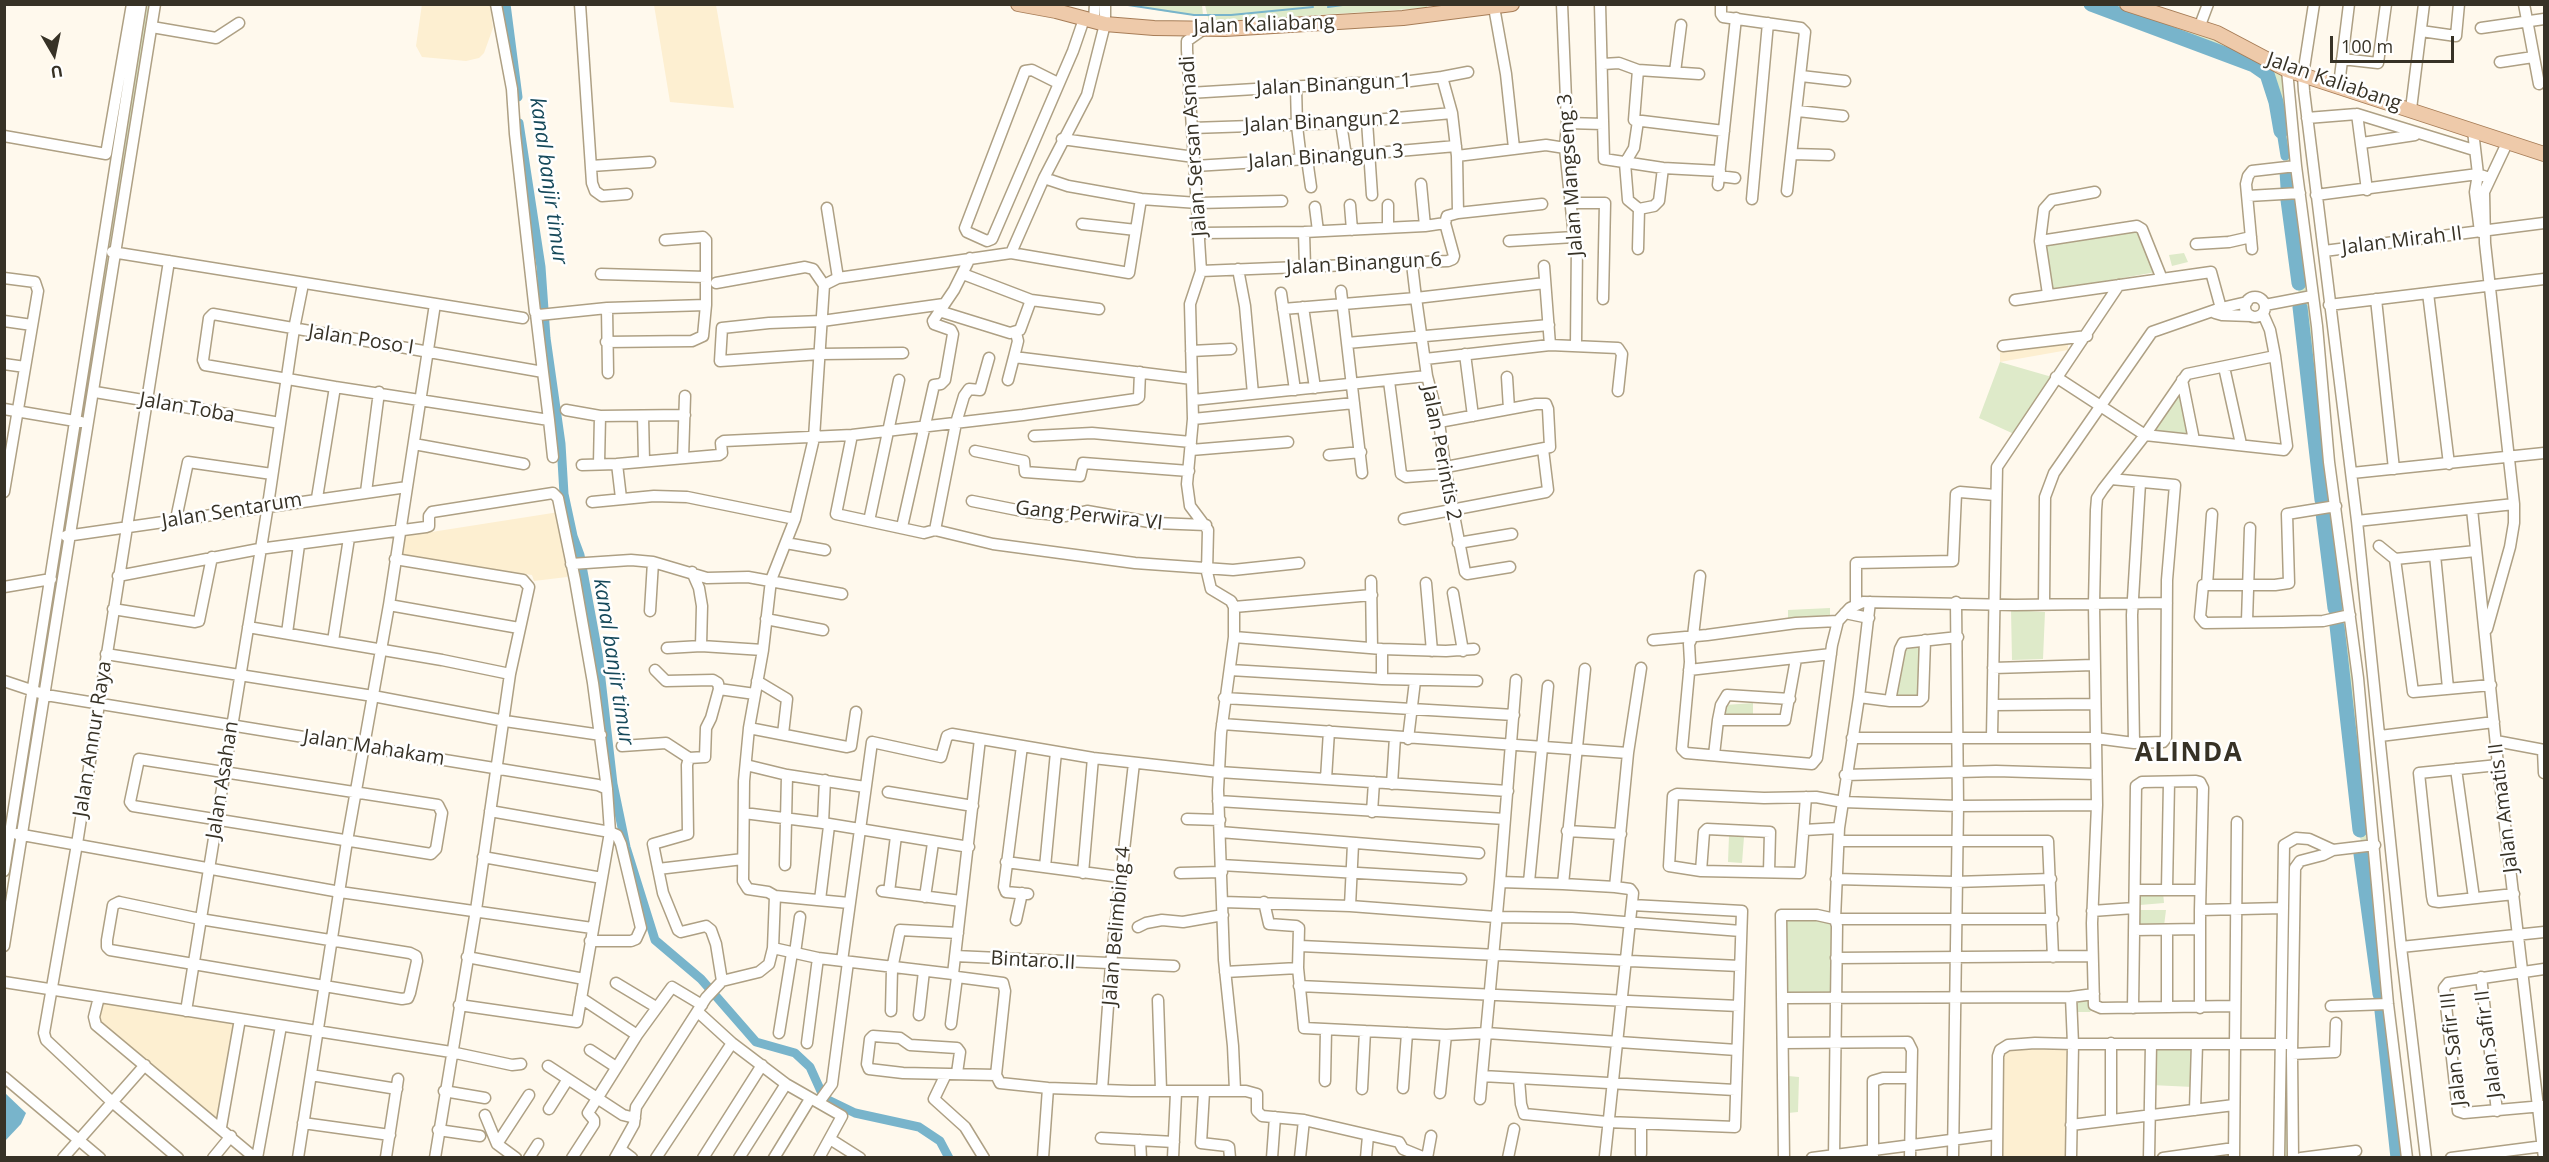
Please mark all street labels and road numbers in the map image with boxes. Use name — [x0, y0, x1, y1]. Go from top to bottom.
street label: Jalan Kaliabang — [1193, 11, 1335, 39]
street label: Jalan Kaliabang — [2263, 48, 2405, 116]
street label: Jalan Sersan Asnadi — [1176, 55, 1212, 237]
street label: Jalan Binangun 1 — [1256, 69, 1412, 101]
street label: Jalan Mangseng 3 — [1553, 93, 1589, 257]
street label: Jalan Binangun 2 — [1244, 106, 1400, 138]
street label: Jalan Binangun 3 — [1247, 140, 1405, 174]
street label: Jalan Mirah II — [2340, 222, 2464, 260]
street label: Jalan Binangun 6 — [1286, 248, 1442, 280]
street label: Jalan Poso I — [307, 320, 415, 360]
street label: Jalan Perintis 2 — [1416, 383, 1466, 523]
street label: Jalan Toba — [137, 388, 237, 428]
street label: Jalan Sentarum — [160, 488, 304, 534]
street label: Gang Perwira VI — [1014, 496, 1164, 536]
street label: Jalan Annur Raya — [69, 659, 117, 819]
street label: Jalan Asahan — [202, 719, 244, 841]
street label: Jalan Mahakam — [302, 725, 446, 771]
street label: Jalan Amatis II — [2484, 742, 2524, 874]
street label: Jalan Belimbing 4 — [1098, 845, 1136, 1007]
street label: Bintaro.II — [990, 947, 1076, 975]
street label: Jalan Safir II — [2470, 989, 2508, 1099]
street label: Jalan Safir III — [2436, 991, 2472, 1107]

